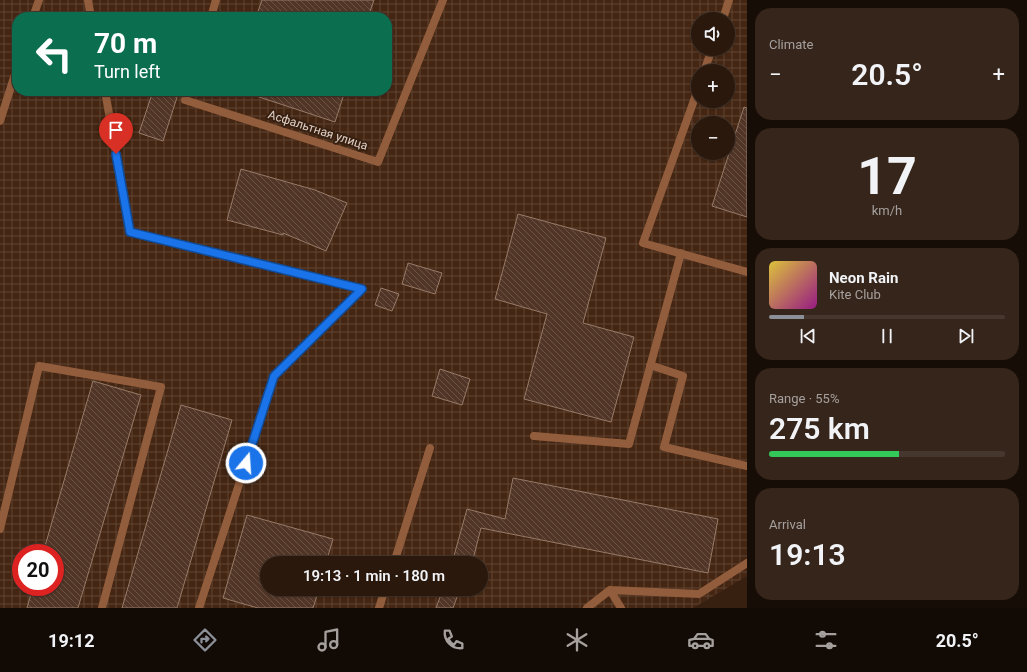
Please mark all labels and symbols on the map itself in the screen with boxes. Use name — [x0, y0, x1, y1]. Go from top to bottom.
street label: Асфальтная улица — [266, 107, 370, 153]
pin — [99, 113, 133, 154]
position arrow — [225, 442, 267, 484]
speed limit sign: 20 — [12, 544, 64, 596]

